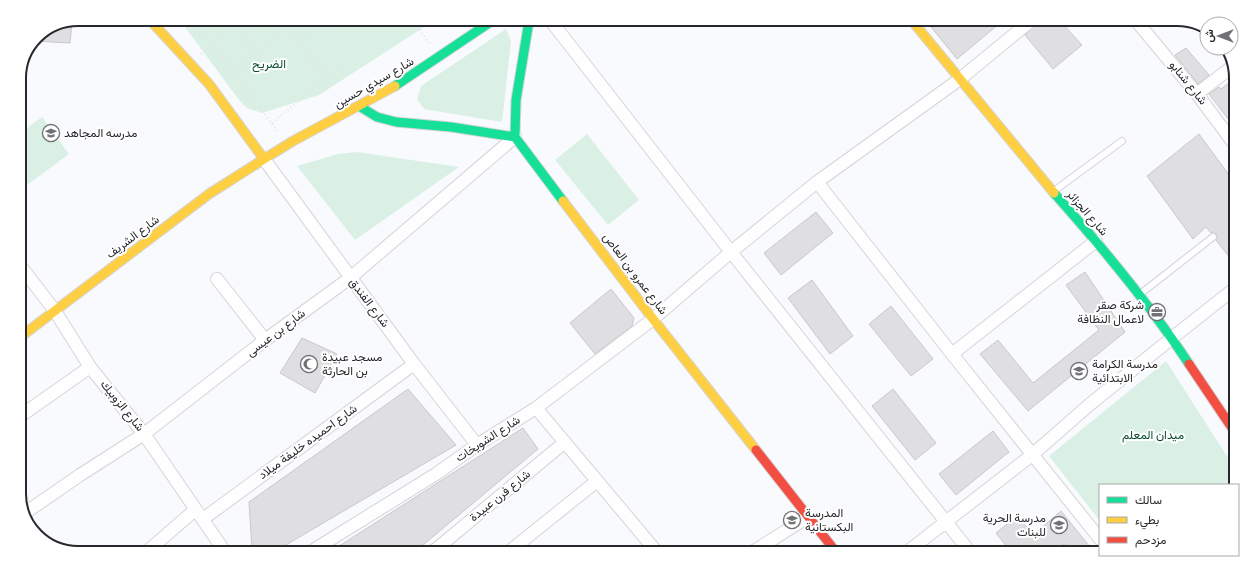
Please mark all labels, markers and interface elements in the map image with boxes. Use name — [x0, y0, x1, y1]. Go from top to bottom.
north arrow — [1199, 16, 1239, 56]
text: ش — [1203, 29, 1216, 43]
street label: شارع سيدي حسين — [331, 54, 418, 114]
park label: الضريح — [252, 57, 286, 73]
street label: شارع شنابو — [1165, 58, 1210, 109]
school or university icon: مدرسه المجاهد — [41, 123, 61, 143]
place label: مدرسه المجاهد — [64, 126, 137, 141]
street label: شارع الجزائر — [1062, 186, 1111, 240]
street label: شارع الشريف — [103, 212, 163, 263]
street label: شارع عمرو بن العاص — [599, 230, 671, 318]
street label: شارع الفندق — [345, 275, 392, 331]
place label: شركة صقر لاعمال النظافة — [1077, 298, 1144, 327]
office icon: شركة صقر لاعمال النظافة — [1147, 302, 1167, 322]
street label: شارع بن عيسى — [243, 306, 309, 361]
place label: مسجد عبيدة بن الحارثة — [322, 350, 382, 379]
mosque icon: مسجد عبيدة بن الحارثة — [299, 354, 319, 374]
place label: مدرسة الكرامة الابتدائية — [1092, 357, 1158, 386]
school or university icon: مدرسة الكرامة الابتدائية — [1069, 361, 1089, 381]
street label: شارع الزوبيك — [96, 377, 147, 435]
street label: شارع احميده خليفة ميلاد — [256, 401, 361, 484]
street label: شارع الشويخات — [453, 413, 524, 466]
park label: ميدان المعلم — [1122, 428, 1184, 443]
street label: شارع فرن عبيدة — [467, 467, 534, 526]
legend — [1099, 484, 1239, 556]
text: سالك — [1135, 493, 1162, 508]
place label: المدرسة البكستانية — [805, 506, 853, 535]
school or university icon: المدرسة البكستانية — [782, 510, 802, 530]
place label: مدرسة الحرية للبنات — [983, 511, 1046, 540]
text: بطيء — [1135, 513, 1159, 530]
school or university icon: مدرسة الحرية للبنات — [1049, 515, 1069, 535]
text: مزدحم — [1135, 533, 1166, 548]

